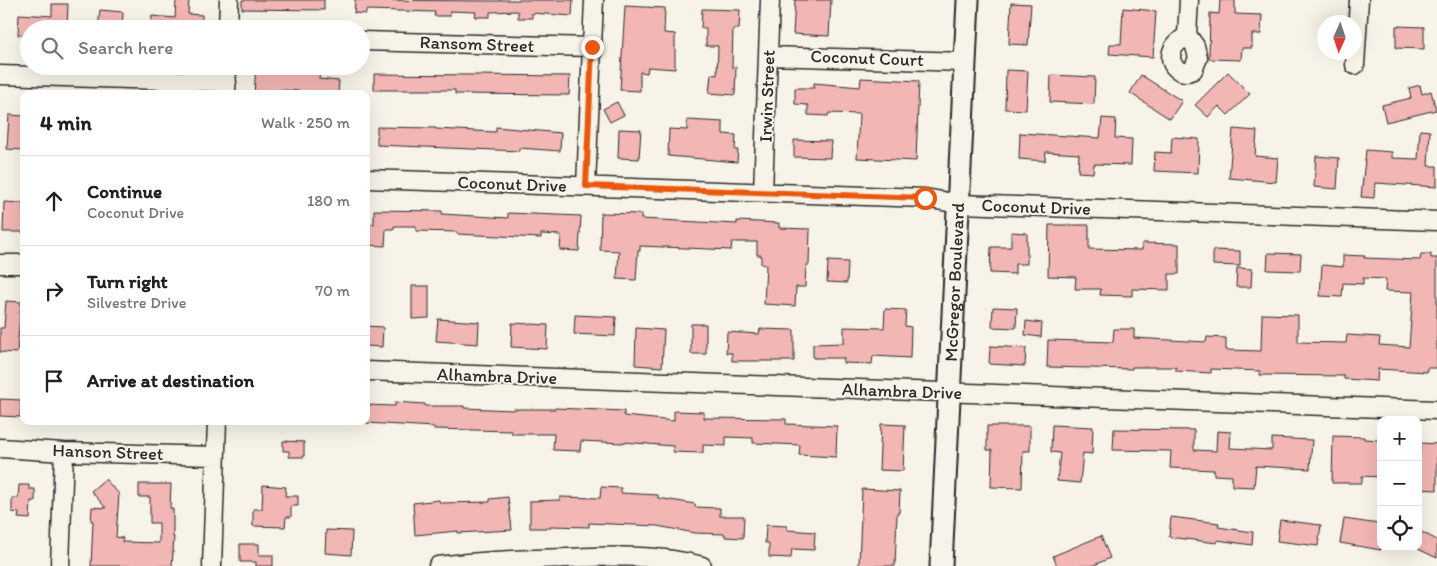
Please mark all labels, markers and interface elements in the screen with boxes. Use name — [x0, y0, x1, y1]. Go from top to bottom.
north arrow — [1317, 15, 1362, 60]
search box — [20, 20, 370, 75]
street label: Ransom Street — [419, 31, 535, 57]
icon: search — [38, 34, 66, 62]
text: Search here — [78, 36, 173, 59]
route end — [581, 36, 604, 59]
street label: Coconut Court — [810, 45, 924, 71]
street label: Irwin Street — [754, 49, 780, 143]
text: 4 min — [40, 110, 92, 135]
text: Walk · 250 m — [261, 113, 350, 132]
street label: Coconut Drive — [457, 171, 567, 197]
text: Continue — [87, 180, 162, 203]
icon: ahead — [40, 187, 68, 215]
route start — [914, 187, 937, 210]
text: 180 m — [307, 191, 350, 210]
street label: Coconut Drive — [981, 194, 1091, 220]
street label: McGregor Boulevard — [940, 202, 969, 362]
text: Coconut Drive — [87, 203, 184, 222]
text: Turn right — [87, 270, 168, 293]
icon: right — [40, 277, 68, 305]
text: 70 m — [315, 281, 350, 300]
text: Silvestre Drive — [87, 293, 186, 312]
street label: Alhambra Drive — [437, 363, 557, 389]
icon: arrive — [40, 367, 68, 395]
text: Arrive at destination — [87, 369, 254, 392]
street label: Alhambra Drive — [842, 378, 962, 404]
map controls — [1377, 416, 1422, 551]
button: + — [1377, 416, 1422, 461]
street label: Hanson Street — [52, 439, 164, 465]
button: − — [1377, 461, 1422, 506]
button: locate — [1377, 506, 1422, 551]

